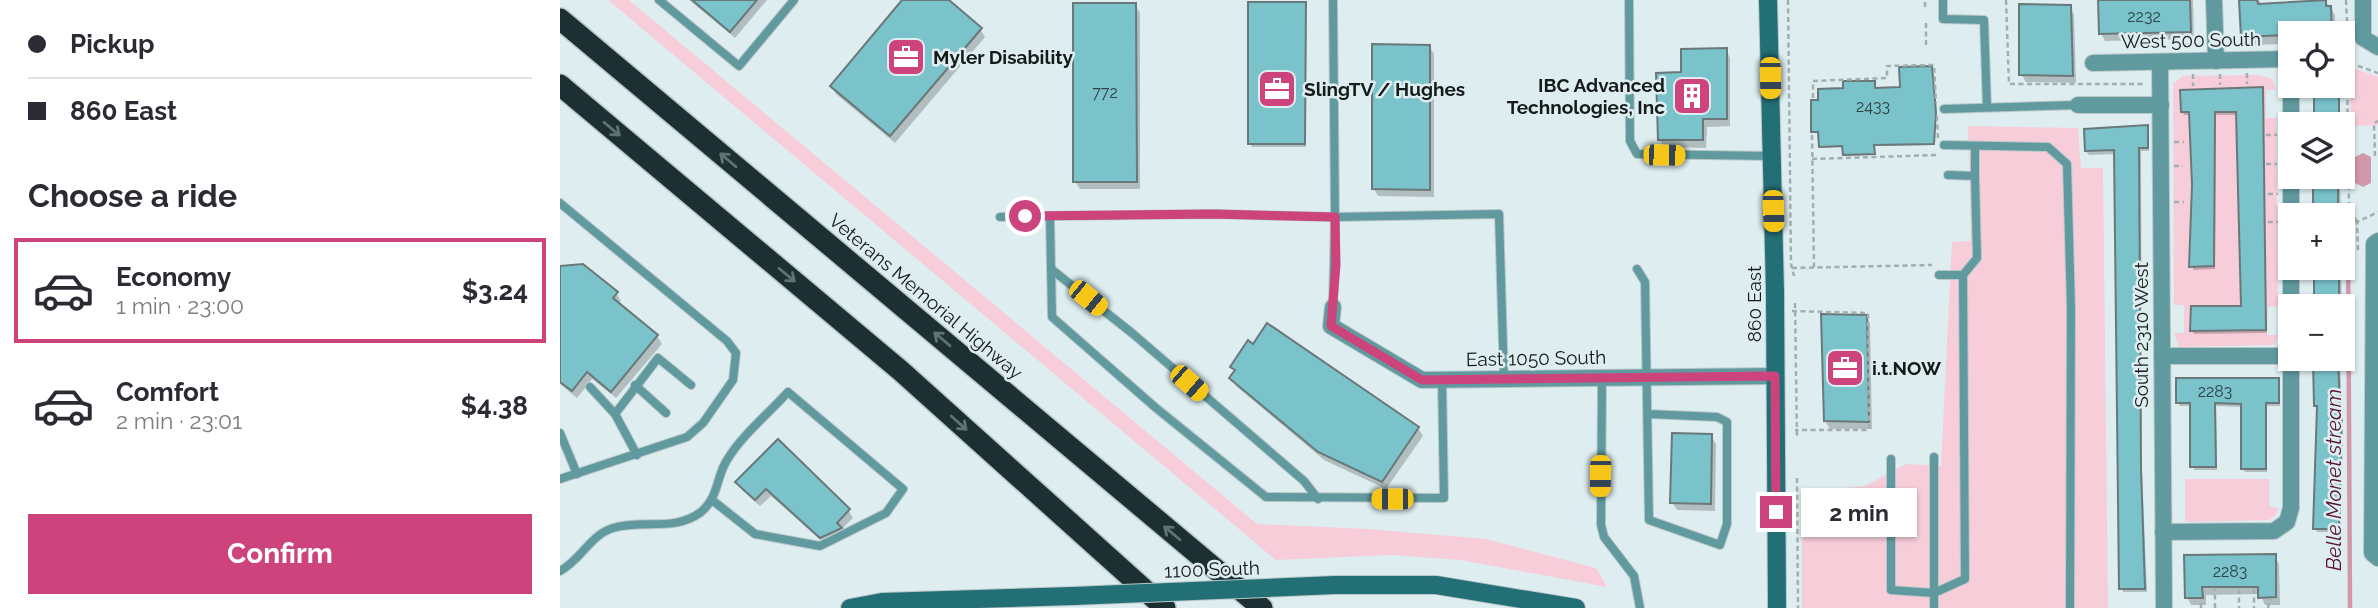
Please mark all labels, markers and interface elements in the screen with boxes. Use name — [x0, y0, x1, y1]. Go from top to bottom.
house number: 2232 — [2127, 7, 2161, 26]
map controls — [2278, 21, 2355, 371]
button: locate — [2278, 21, 2355, 98]
street label: West 500 South — [2121, 28, 2261, 52]
text: Pickup — [70, 29, 155, 59]
office icon: Myler Disability — [885, 36, 927, 78]
place label: Myler Disability — [933, 46, 1074, 68]
car — [1760, 57, 1781, 99]
office icon: SlingTV / Hughes — [1256, 68, 1298, 110]
place label: IBC Advanced Technologies, Inc — [1507, 74, 1665, 118]
building icon: IBC Advanced Technologies, Inc — [1671, 75, 1713, 117]
place label: SlingTV / Hughes — [1304, 78, 1465, 100]
house number: 772 — [1092, 83, 1118, 102]
text: 860 East — [70, 96, 177, 126]
house number: 2433 — [1856, 97, 1890, 116]
button: layers — [2278, 112, 2355, 189]
one-way arrow — [603, 121, 621, 137]
car — [1643, 144, 1686, 166]
one-way arrow — [720, 153, 738, 168]
text: Choose a ride — [28, 177, 237, 214]
car — [1762, 190, 1785, 232]
route start — [1009, 200, 1041, 232]
button: + — [2278, 203, 2355, 280]
street label: Veterans Memorial Highway — [825, 209, 1027, 383]
icon: car — [32, 259, 95, 322]
text: Economy — [116, 262, 231, 292]
street label: South 2310 West — [2130, 262, 2152, 408]
street label: 860 East — [1743, 265, 1765, 342]
one-way arrow — [777, 267, 795, 283]
text: $3.24 — [462, 276, 528, 306]
car — [1066, 277, 1111, 319]
text: 1 min · 23:00 — [116, 292, 244, 319]
button: − — [2278, 294, 2355, 371]
one-way arrow — [933, 332, 951, 347]
street label: East 1050 South — [1466, 346, 1606, 370]
office icon: i.t.NOW — [1824, 347, 1866, 389]
place label: i.t.NOW — [1872, 357, 1942, 379]
car — [1167, 361, 1212, 405]
icon: car — [32, 374, 95, 437]
text: Comfort — [116, 377, 219, 407]
house number: 2283 — [2198, 382, 2232, 401]
water label: Belle Monet stream — [2321, 389, 2346, 571]
text: $4.38 — [461, 391, 528, 421]
text: 2 min · 23:01 — [116, 407, 242, 434]
one-way arrow — [950, 415, 967, 432]
car — [1590, 455, 1611, 497]
callout: 2 min — [1800, 488, 1916, 536]
car — [1372, 489, 1414, 510]
route end — [1760, 496, 1792, 528]
text: 2 min — [1829, 499, 1889, 526]
button: Confirm — [28, 514, 532, 594]
one-way arrow — [1164, 525, 1182, 541]
street label: 1100 South — [1164, 556, 1260, 582]
house number: 2283 — [2213, 562, 2247, 581]

